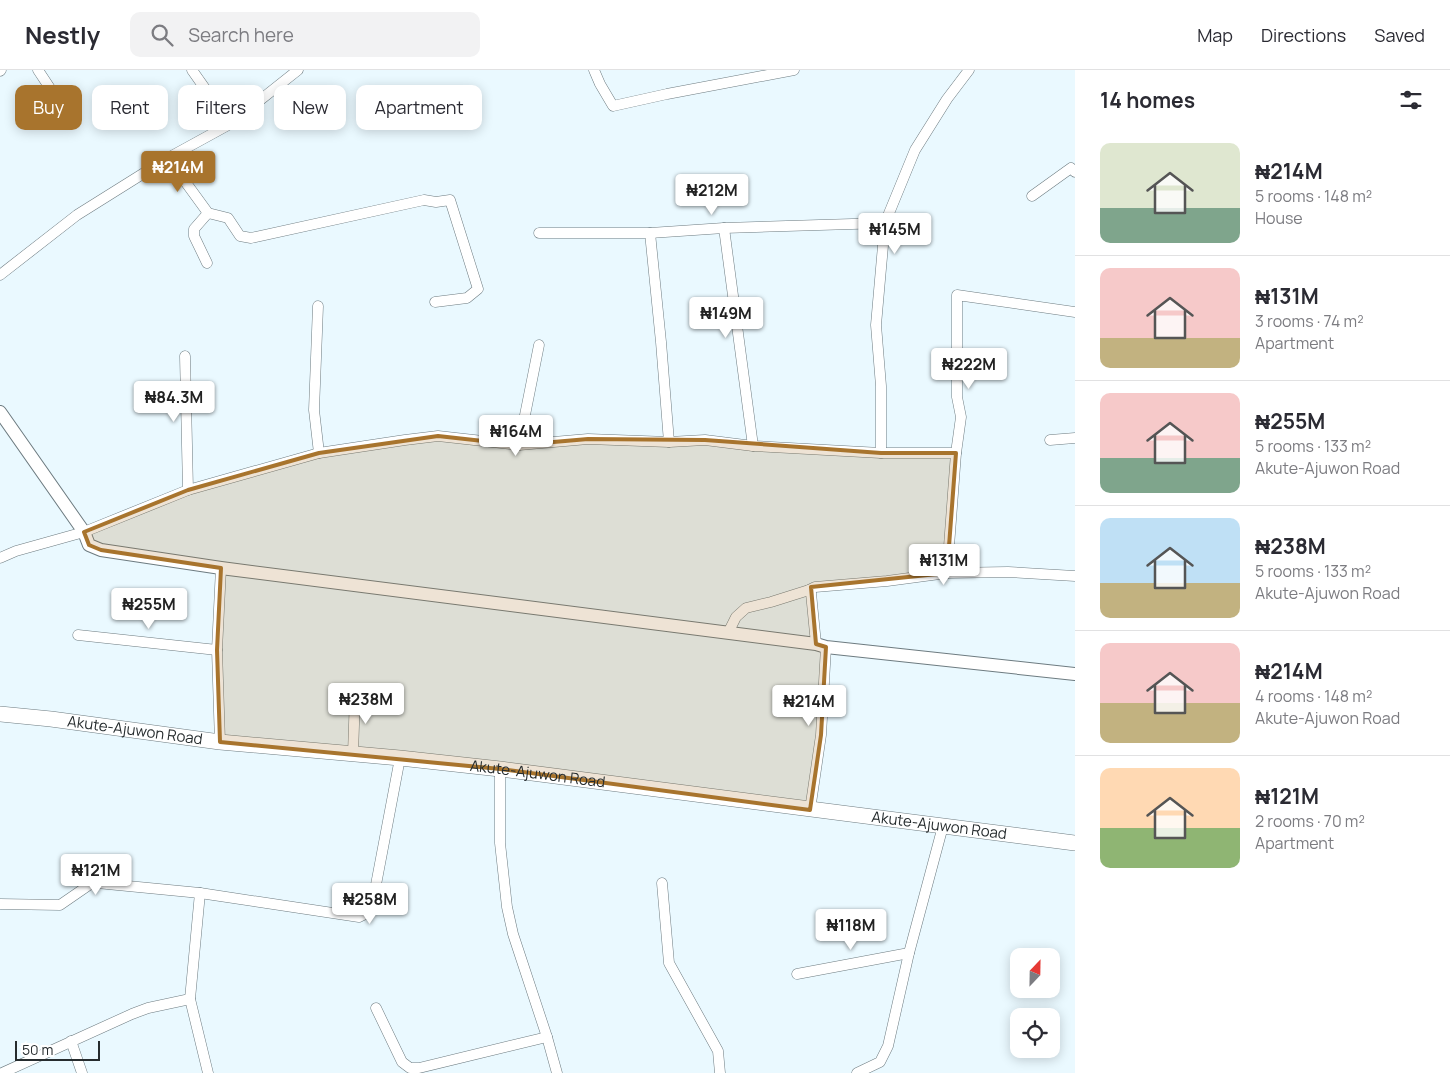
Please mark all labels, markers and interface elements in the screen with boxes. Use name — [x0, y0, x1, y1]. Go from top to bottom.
search box — [130, 12, 480, 57]
text: Nestly — [25, 18, 100, 51]
icon: search — [148, 21, 176, 49]
text: Search here — [188, 22, 294, 48]
text: Map — [1197, 23, 1233, 47]
text: Directions — [1261, 23, 1346, 47]
text: Saved — [1374, 23, 1425, 47]
chip: Buy — [15, 85, 82, 130]
chip: Rent — [92, 85, 168, 130]
chip: Filters — [178, 85, 264, 130]
chip: New — [274, 85, 346, 130]
chip: Apartment — [356, 85, 482, 130]
text: 14 homes — [1100, 86, 1195, 114]
icon: filters — [1397, 86, 1425, 114]
pin: ₦214M — [143, 150, 213, 193]
text: ₦214M — [152, 156, 204, 178]
text: ₦214M — [1255, 157, 1323, 185]
icon: home — [1140, 163, 1200, 223]
pin: ₦212M — [677, 174, 747, 216]
text: ₦212M — [686, 179, 738, 201]
text: 5 rooms · 148 m² — [1255, 185, 1372, 207]
text: House — [1255, 207, 1303, 229]
pin: ₦145M — [860, 212, 930, 255]
text: ₦145M — [869, 218, 921, 240]
text: ₦131M — [1255, 282, 1319, 310]
icon: home — [1140, 288, 1200, 348]
pin: ₦149M — [691, 296, 761, 339]
text: ₦149M — [700, 302, 752, 324]
text: 3 rooms · 74 m² — [1255, 310, 1364, 332]
text: Apartment — [1255, 332, 1334, 354]
pin: ₦222M — [934, 348, 1004, 390]
text: ₦222M — [942, 353, 996, 375]
pin: ₦84.3M — [133, 380, 215, 423]
text: ₦84.3M — [145, 386, 203, 408]
text: ₦255M — [1255, 407, 1325, 435]
icon: home — [1140, 413, 1200, 473]
pin: ₦164M — [481, 414, 551, 457]
text: ₦164M — [490, 420, 542, 442]
text: 5 rooms · 133 m² — [1255, 435, 1371, 457]
text: Akute-Ajuwon Road — [1255, 457, 1400, 479]
text: ₦238M — [1255, 532, 1326, 560]
icon: home — [1140, 538, 1200, 598]
pin: ₦131M — [909, 544, 979, 586]
text: ₦131M — [920, 549, 968, 571]
text: 5 rooms · 133 m² — [1255, 560, 1371, 582]
text: Akute-Ajuwon Road — [1255, 582, 1400, 604]
pin: ₦255M — [114, 588, 184, 630]
text: ₦255M — [122, 593, 176, 615]
text: ₦214M — [1255, 657, 1323, 685]
icon: home — [1140, 663, 1200, 723]
pin: ₦238M — [331, 682, 401, 725]
pin: ₦214M — [774, 684, 844, 727]
text: 4 rooms · 148 m² — [1255, 685, 1372, 707]
text: ₦238M — [339, 688, 393, 710]
text: ₦214M — [783, 690, 835, 712]
text: Akute-Ajuwon Road — [1255, 707, 1400, 729]
street label: Akute-Ajuwon Road — [66, 710, 204, 750]
street label: Akute-Ajuwon Road — [469, 755, 607, 792]
text: ₦121M — [1255, 782, 1319, 810]
icon: home — [1140, 788, 1200, 848]
street label: Akute-Ajuwon Road — [870, 806, 1008, 844]
text: 2 rooms · 70 m² — [1255, 810, 1365, 832]
text: Apartment — [1255, 832, 1334, 854]
pin: ₦121M — [61, 854, 131, 896]
text: ₦121M — [72, 859, 120, 881]
pin: ₦258M — [335, 882, 405, 925]
text: ₦258M — [343, 888, 397, 910]
pin: ₦118M — [816, 908, 886, 951]
text: ₦118M — [826, 914, 876, 936]
north arrow — [1010, 948, 1060, 998]
map controls — [1010, 948, 1060, 1058]
button: locate — [1010, 1008, 1060, 1058]
scale bar — [15, 1038, 100, 1061]
text: 50 m — [22, 1040, 53, 1059]

